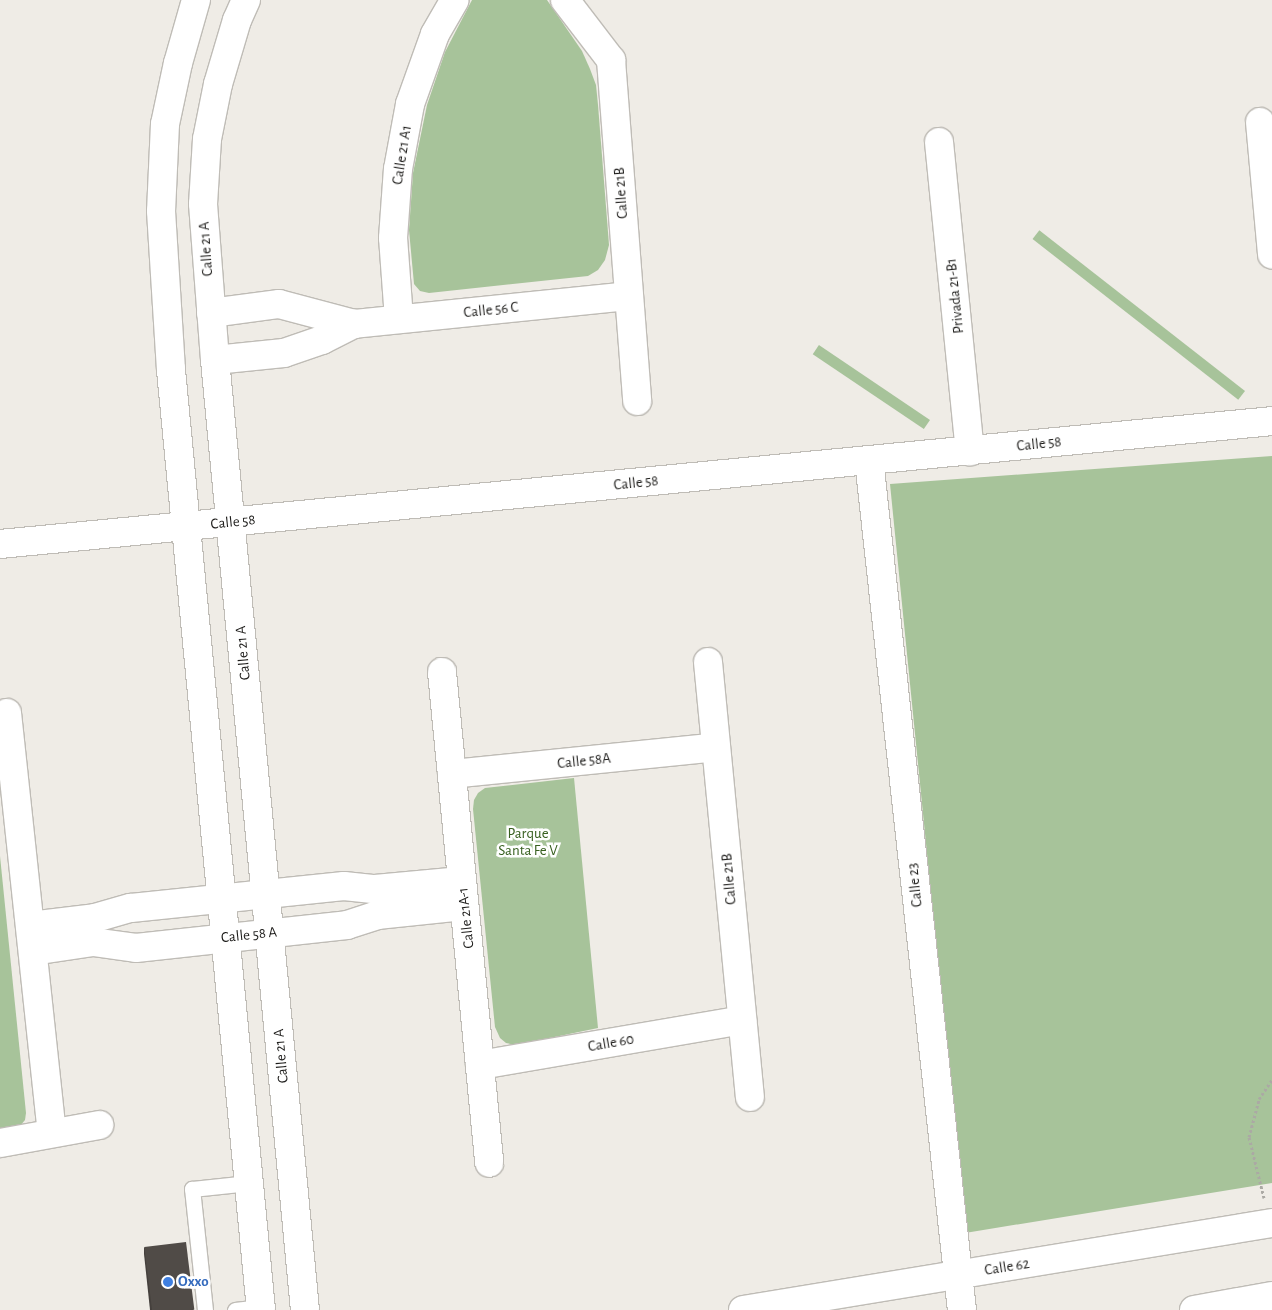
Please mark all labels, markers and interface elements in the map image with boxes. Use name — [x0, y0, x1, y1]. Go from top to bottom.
street label: Calle 21 A1 — [388, 124, 416, 186]
street label: Calle 21B — [610, 167, 632, 219]
street label: Calle 21 A — [195, 221, 217, 277]
street label: Privada 21-B1 — [942, 257, 968, 335]
street label: Calle 56 C — [463, 298, 519, 322]
street label: Calle 58 — [1016, 433, 1062, 455]
street label: Calle 58 — [613, 472, 659, 494]
street label: Calle 58 — [210, 511, 256, 533]
street label: Calle 21 A — [232, 625, 254, 681]
street label: Calle 58A — [556, 749, 612, 773]
park label: Parque Santa Fe V — [498, 824, 558, 859]
street label: Calle 21B — [718, 853, 740, 905]
street label: Calle 23 — [904, 862, 926, 908]
street label: Calle 21A-1 — [454, 887, 478, 949]
street label: Calle 58 A — [220, 923, 278, 947]
street label: Calle 21 A — [270, 1028, 292, 1084]
street label: Calle 60 — [587, 1030, 635, 1056]
street label: Calle 62 — [983, 1255, 1031, 1279]
place label: Oxxo — [178, 1273, 209, 1291]
marker: Oxxo — [162, 1276, 174, 1288]

